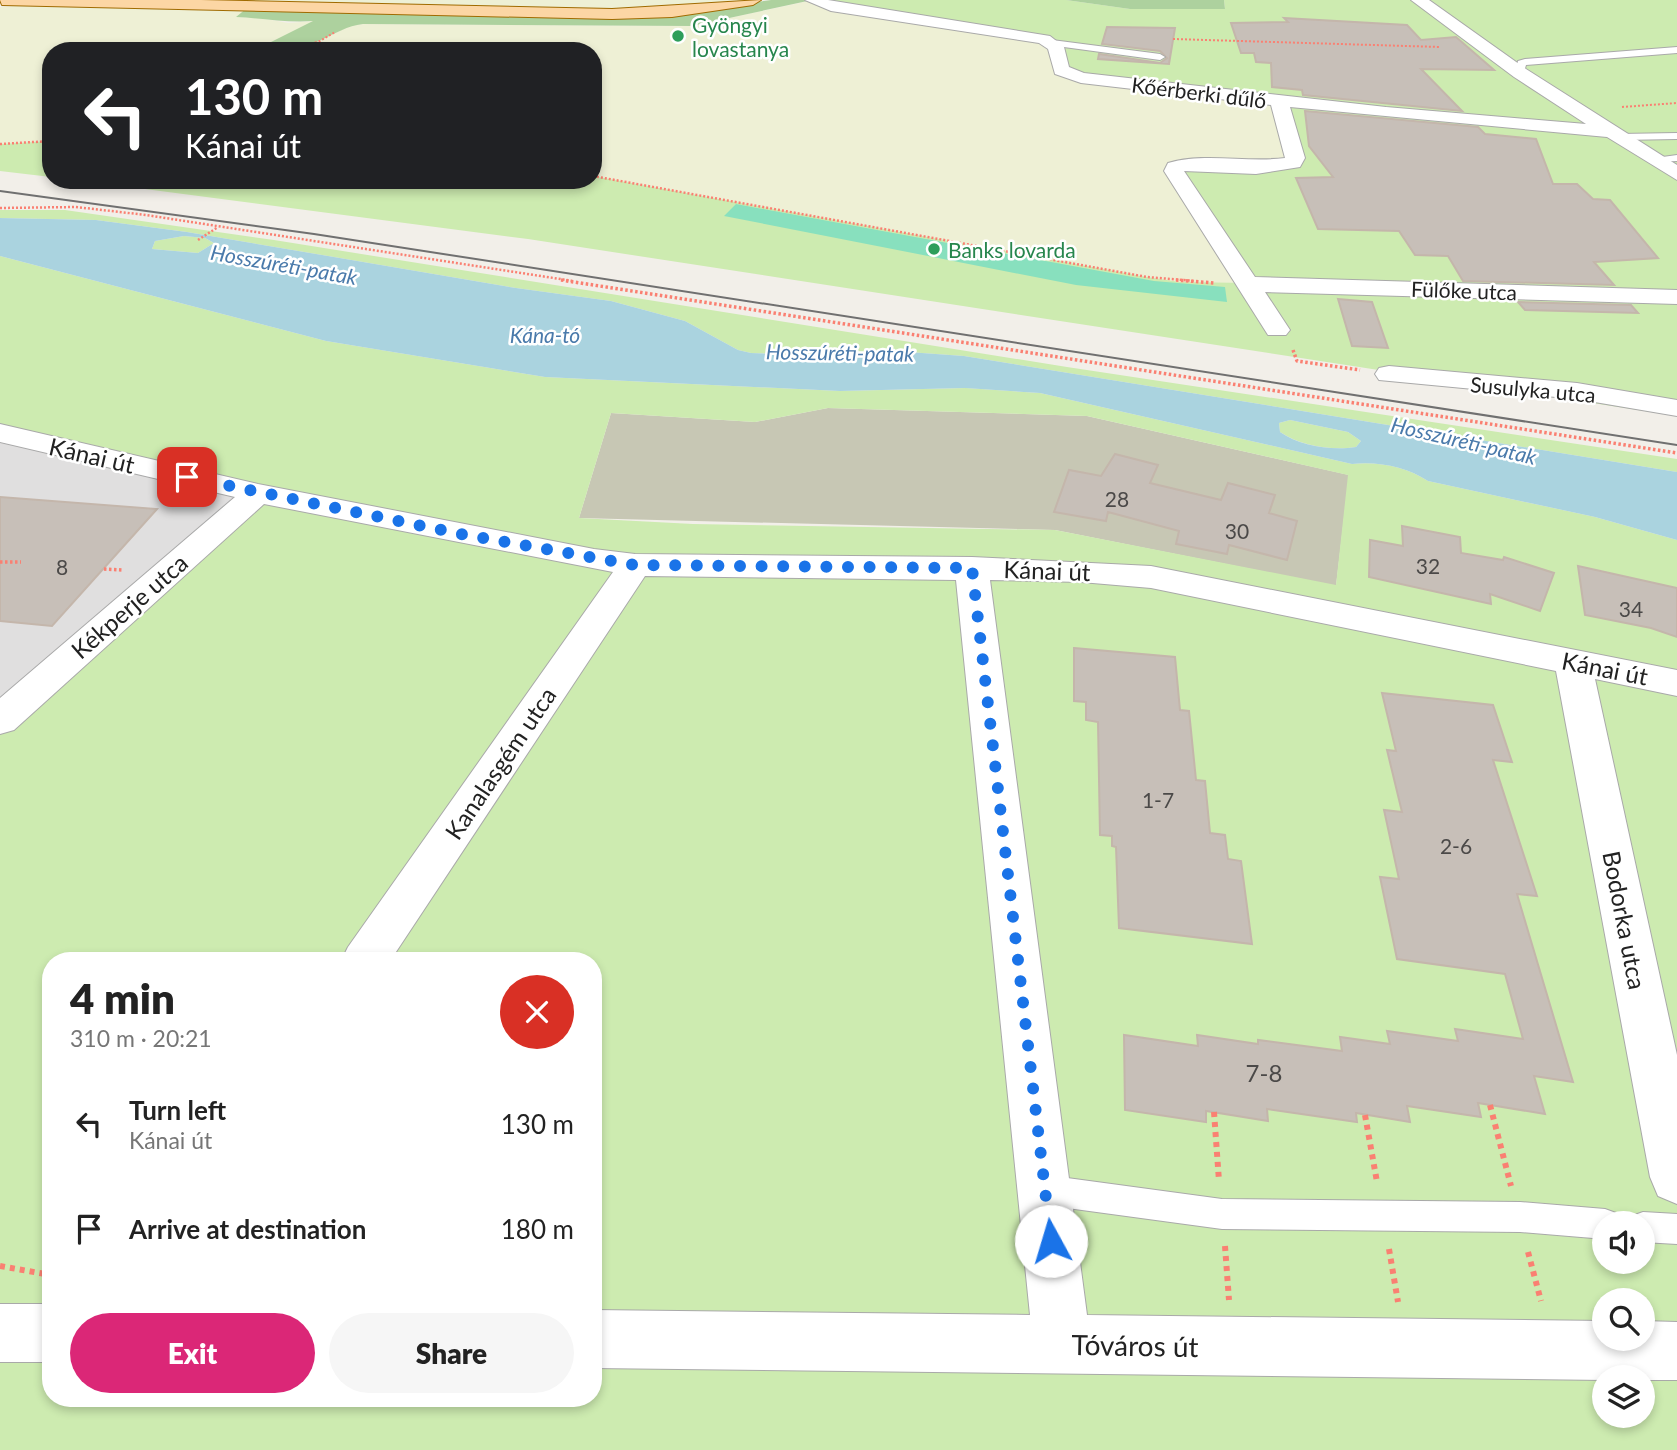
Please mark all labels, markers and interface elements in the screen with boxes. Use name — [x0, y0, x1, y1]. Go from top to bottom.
place label: Gyöngyi lovastanya — [692, 12, 789, 61]
marker: Gyöngyi lovastanya — [670, 28, 686, 44]
text: 130 m — [185, 67, 323, 125]
icon: left — [70, 70, 161, 161]
street label: Kőérberki dűlő — [1130, 71, 1268, 113]
text: Kánai út — [185, 126, 301, 165]
place label: Banks lovarda — [948, 237, 1076, 262]
water label: Hosszúréti-patak — [209, 239, 360, 289]
marker: Banks lovarda — [926, 241, 942, 257]
street label: Fülőke utca — [1411, 276, 1517, 304]
water label: Kána-tó — [510, 322, 580, 347]
water label: Hosszúréti-patak — [766, 338, 915, 366]
street label: Susulyka utca — [1469, 371, 1597, 407]
water label: Hosszúréti-patak — [1389, 411, 1540, 469]
street label: Kánai út — [46, 431, 138, 479]
pin — [157, 447, 217, 507]
icon: arrive — [168, 458, 206, 496]
house number: 28 — [1105, 486, 1129, 511]
house number: 30 — [1225, 518, 1249, 543]
street label: Kékperje utca — [65, 548, 193, 664]
house number: 32 — [1416, 553, 1440, 578]
house number: 8 — [56, 554, 68, 579]
street label: Kánai út — [1003, 554, 1091, 586]
house number: 34 — [1619, 596, 1643, 621]
street label: Kánai út — [1560, 645, 1651, 691]
street label: Kanalasgém utca — [438, 681, 562, 845]
house number: 1-7 — [1142, 787, 1174, 812]
house number: 2-6 — [1440, 833, 1472, 858]
street label: Bodorka utca — [1597, 848, 1653, 992]
text: 4 min — [70, 973, 175, 1023]
button: close — [500, 975, 574, 1049]
text: 310 m · 20:21 — [70, 1024, 212, 1052]
house number: 7-8 — [1246, 1058, 1282, 1087]
text: Turn left — [129, 1094, 226, 1126]
icon: left — [70, 1105, 108, 1143]
text: 130 m — [501, 1108, 574, 1140]
text: Kánai út — [129, 1126, 212, 1154]
position arrow — [1014, 1204, 1088, 1278]
icon: arrive — [70, 1210, 108, 1248]
map controls — [1592, 1211, 1655, 1428]
button: sound — [1592, 1211, 1655, 1274]
text: Arrive at destination — [129, 1213, 366, 1245]
text: 180 m — [501, 1213, 574, 1245]
button: search — [1592, 1288, 1655, 1351]
button: Exit — [70, 1313, 315, 1393]
button: Share — [329, 1313, 574, 1393]
street label: Tóváros út — [1071, 1327, 1199, 1363]
button: layers — [1592, 1365, 1655, 1428]

